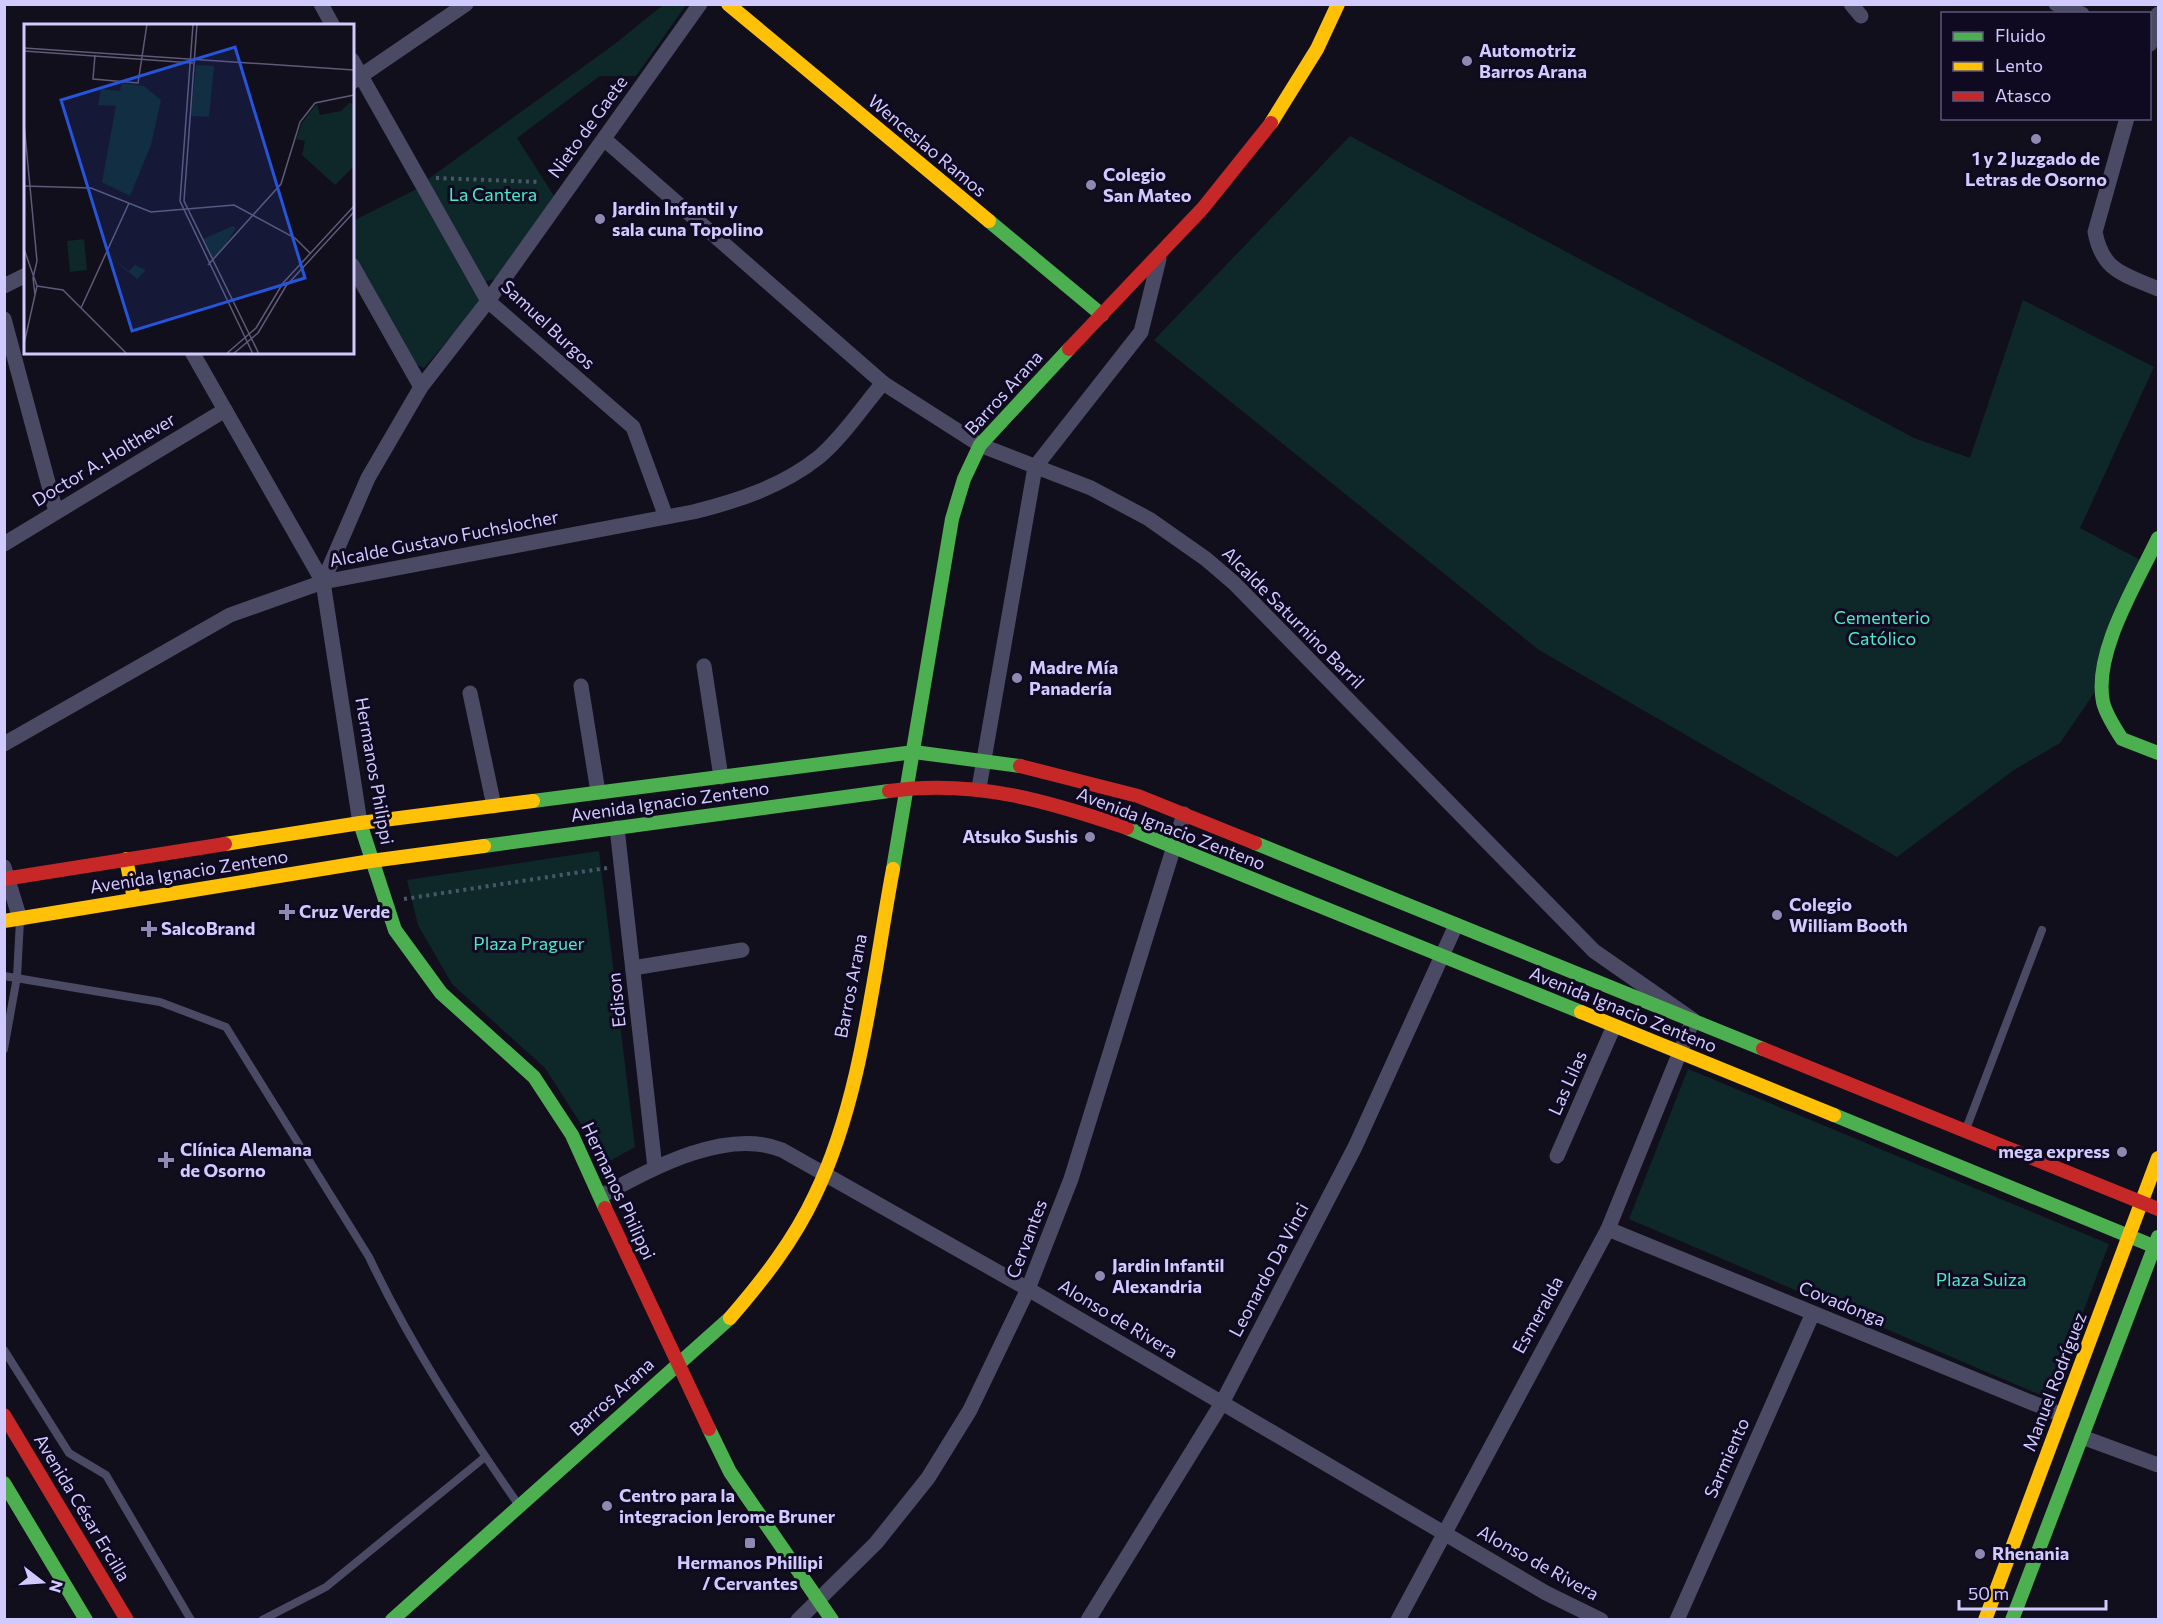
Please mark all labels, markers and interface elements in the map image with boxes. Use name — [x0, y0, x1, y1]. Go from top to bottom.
legend — [1941, 12, 2151, 120]
inset map — [24, 24, 354, 354]
text: Fluido — [1995, 24, 2046, 46]
place label: Automotriz Barros Arana — [1479, 39, 1587, 82]
marker: Automotriz Barros Arana — [1460, 54, 1474, 68]
text: Lento — [1995, 54, 2043, 76]
street label: Nieto de Gaete — [543, 71, 632, 182]
text: Atasco — [1995, 84, 2051, 106]
street label: Wenceslao Ramos — [864, 89, 991, 201]
marker: 1 y 2 Juzgado de Letras de Osorno — [2029, 132, 2043, 146]
place label: 1 y 2 Juzgado de Letras de Osorno — [1965, 147, 2107, 190]
place label: Colegio San Mateo — [1103, 163, 1192, 206]
marker: Colegio San Mateo — [1084, 178, 1098, 192]
park label: La Cantera — [449, 183, 537, 205]
place label: Jardin Infantil y sala cuna Topolino — [612, 197, 764, 240]
marker: Jardin Infantil y sala cuna Topolino — [593, 212, 607, 226]
street label: Samuel Burgos — [497, 275, 600, 373]
street label: Barros Arana — [960, 346, 1047, 439]
street label: Doctor A. Holthever — [28, 408, 179, 511]
street label: Alcalde Gustavo Fuchslocher — [327, 505, 560, 571]
street label: Alcalde Saturnino Barril — [1218, 542, 1369, 693]
park label: Cementerio Católico — [1834, 606, 1930, 649]
place label: Madre Mía Panadería — [1029, 656, 1118, 699]
marker: Madre Mía Panadería — [1010, 671, 1024, 685]
street label: Hermanos Philippi — [351, 695, 399, 846]
street label: Avenida Ignacio Zenteno — [569, 776, 771, 826]
street label: Avenida Ignacio Zenteno — [1074, 782, 1269, 874]
place label: Atsuko Sushis — [962, 825, 1078, 847]
marker: Atsuko Sushis — [1083, 830, 1097, 844]
street label: Avenida Ignacio Zenteno — [88, 844, 289, 898]
place label: Colegio William Booth — [1789, 893, 1908, 936]
place label: Cruz Verde — [299, 900, 390, 922]
marker: Cruz Verde — [280, 905, 294, 919]
marker: Colegio William Booth — [1770, 908, 1784, 922]
place label: SalcoBrand — [161, 917, 255, 939]
marker: SalcoBrand — [142, 922, 156, 936]
park label: Plaza Praguer — [473, 932, 585, 954]
street label: Barros Arana — [829, 932, 871, 1040]
street label: Avenida Ignacio Zenteno — [1526, 961, 1720, 1057]
street label: Edison — [602, 972, 630, 1029]
street label: Las Lilas — [1543, 1047, 1591, 1118]
street label: Hermanos Philippi — [577, 1118, 660, 1263]
place label: Clínica Alemana de Osorno — [180, 1138, 312, 1181]
place label: mega express — [1998, 1140, 2110, 1162]
marker: mega express — [2115, 1145, 2129, 1159]
marker: Clínica Alemana de Osorno — [157, 1151, 175, 1169]
street label: Cervantes — [1001, 1196, 1051, 1281]
street label: Leonardo Da Vinci — [1223, 1199, 1313, 1340]
place label: Jardin Infantil Alexandria — [1112, 1254, 1225, 1297]
park label: Plaza Suiza — [1936, 1268, 2026, 1290]
marker: Jardin Infantil Alexandria — [1093, 1269, 1107, 1283]
street label: Esmeralda — [1507, 1272, 1567, 1357]
street label: Alonso de Rivera — [1055, 1274, 1182, 1362]
street label: Covadonga — [1796, 1276, 1889, 1330]
street label: Manuel Rodríguez — [2017, 1309, 2091, 1454]
street label: Barros Arana — [565, 1353, 658, 1440]
street label: Sarmiento — [1699, 1414, 1753, 1501]
street label: Avenida César Ercilla — [30, 1430, 136, 1585]
place label: Centro para la integracion Jerome Bruner — [619, 1484, 836, 1527]
marker: Centro para la integracion Jerome Bruner — [600, 1499, 614, 1513]
street label: Alonso de Rivera — [1474, 1520, 1603, 1605]
marker: Hermanos Phillipi / Cervantes — [743, 1536, 757, 1550]
place label: Rhenania — [1992, 1542, 2069, 1564]
marker: Rhenania — [1973, 1547, 1987, 1561]
place label: Hermanos Phillipi / Cervantes — [677, 1551, 823, 1594]
north arrow — [12, 1552, 72, 1612]
scale bar — [1959, 1573, 2106, 1611]
text: N — [46, 1578, 68, 1595]
text: 50 m — [1968, 1582, 2009, 1604]

